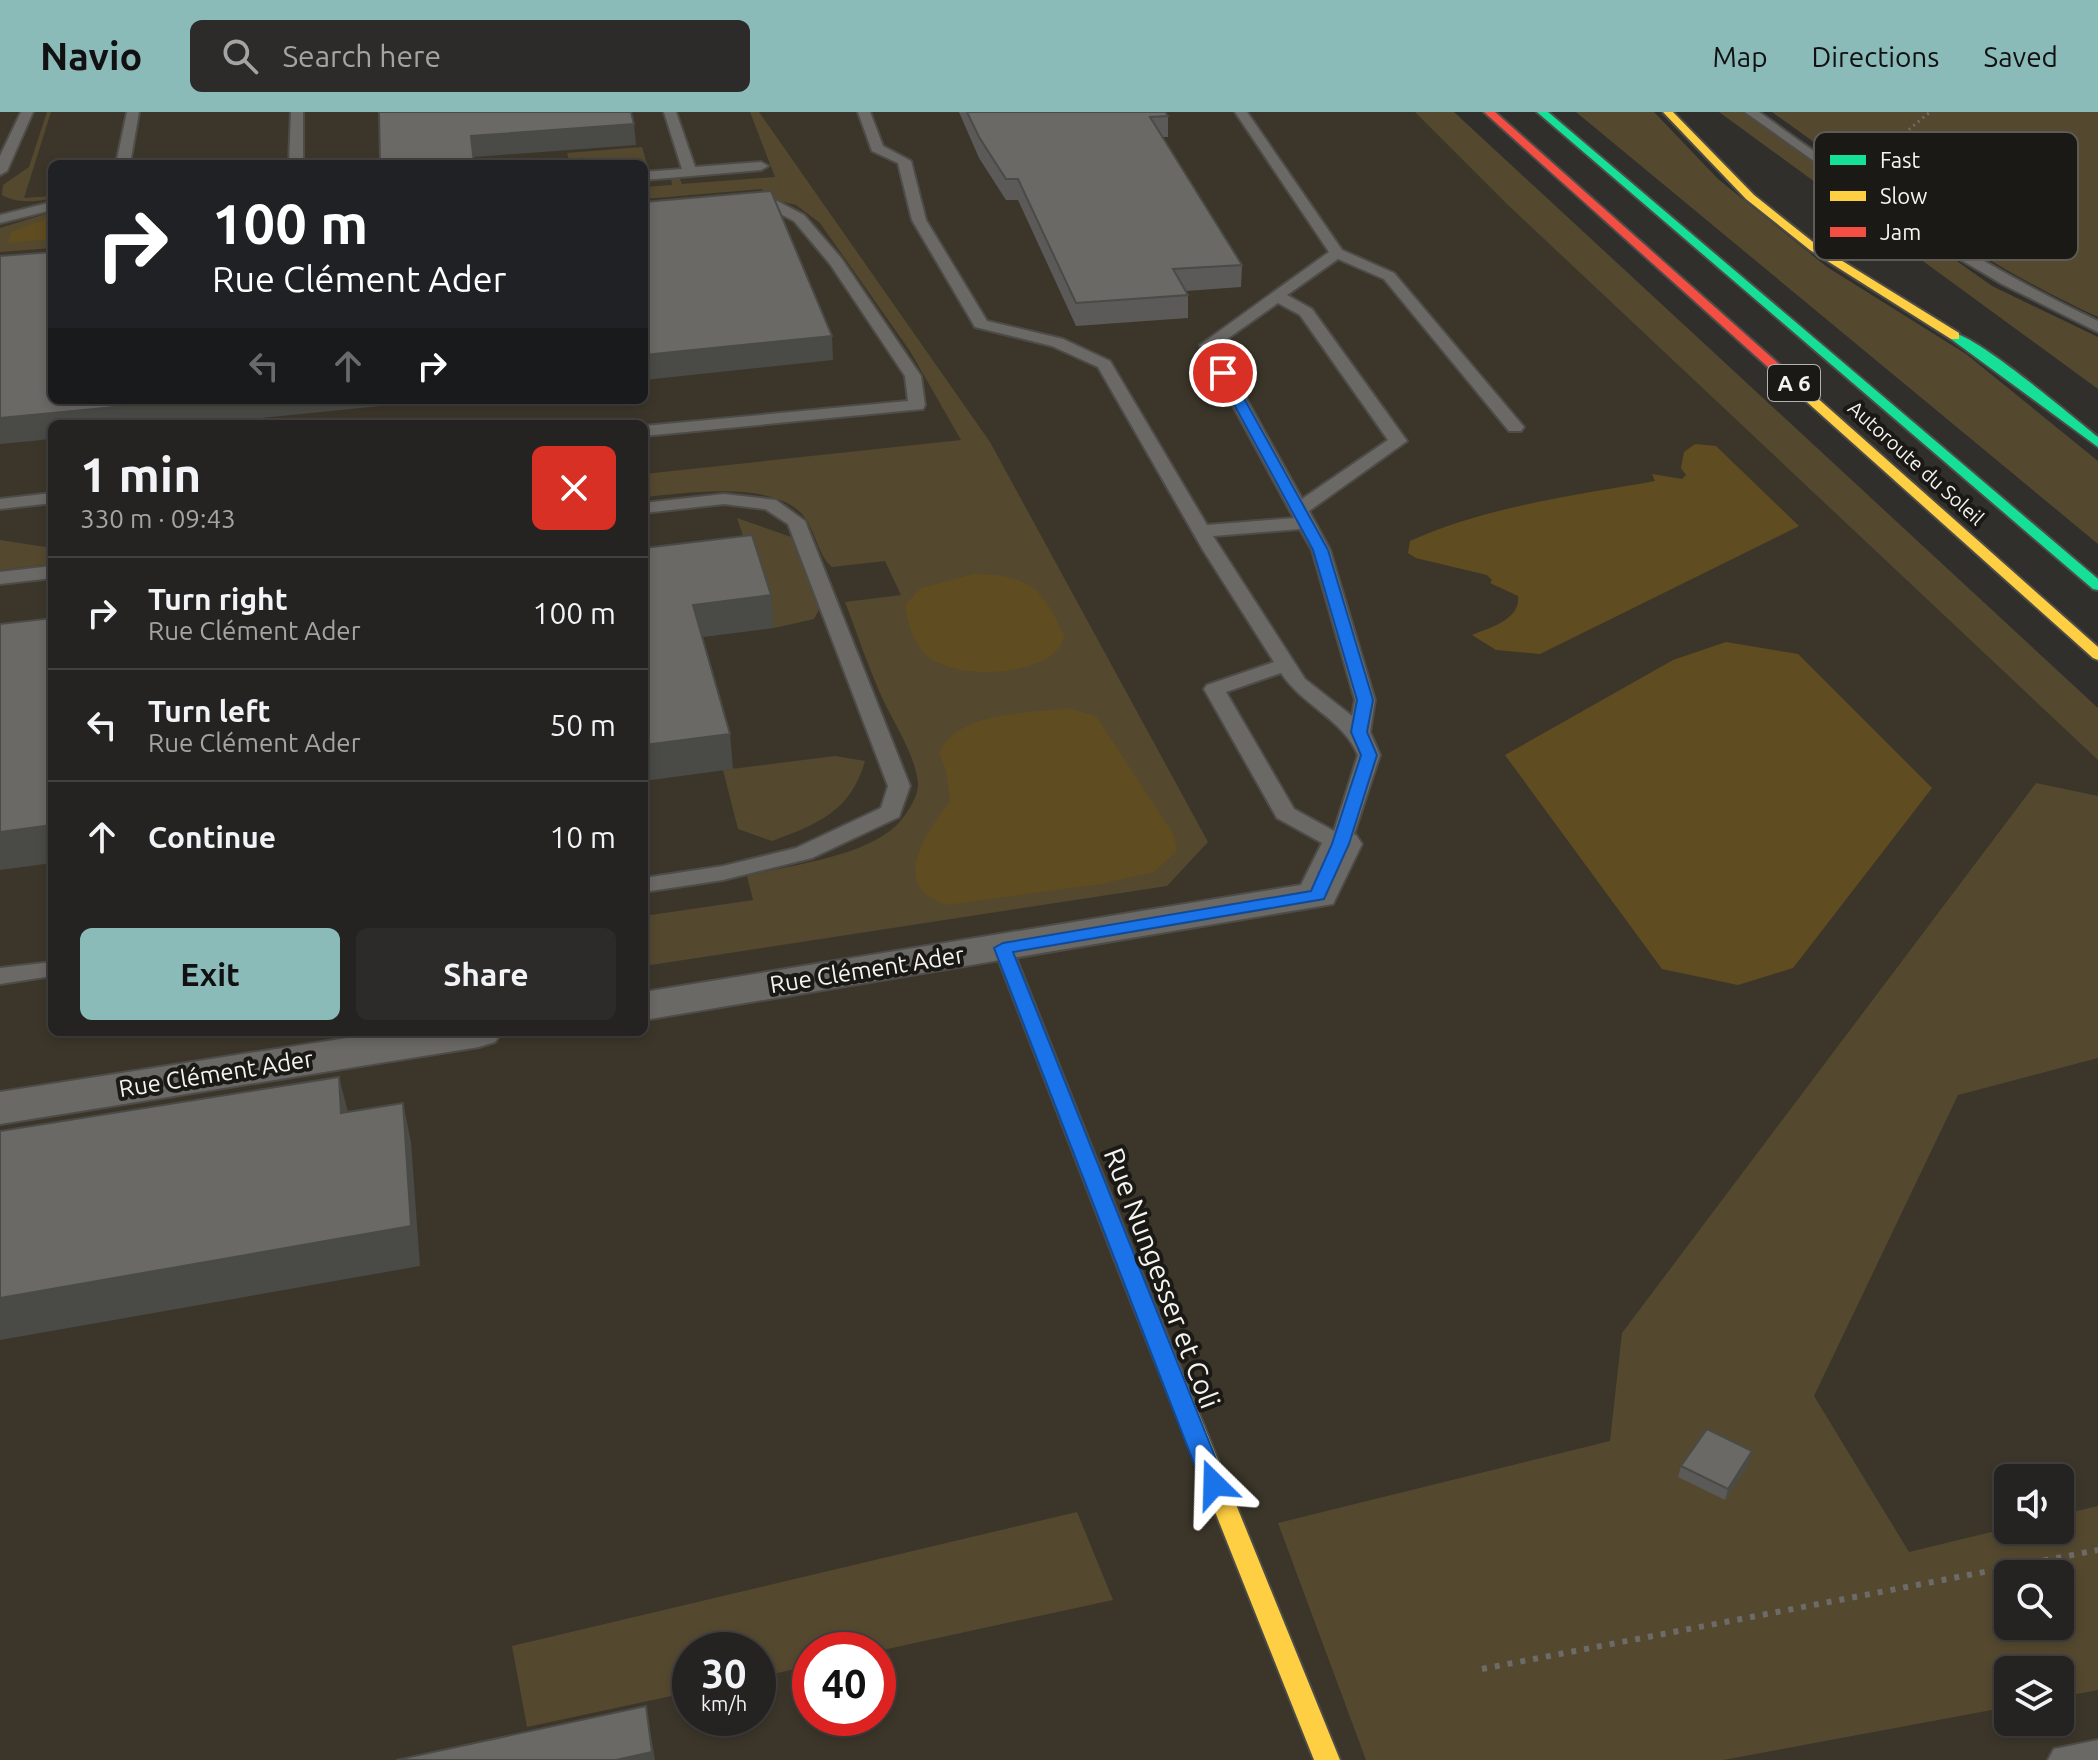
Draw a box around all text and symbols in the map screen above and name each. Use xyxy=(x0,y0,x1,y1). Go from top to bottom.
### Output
search box xyxy=(190,20,750,92)
icon: search xyxy=(218,34,262,78)
text: Navio xyxy=(40,35,142,77)
text: Search here xyxy=(282,39,441,73)
text: Map xyxy=(1712,41,1768,72)
text: Directions xyxy=(1812,41,1939,72)
text: Saved xyxy=(1983,41,2058,72)
legend xyxy=(1814,132,2078,260)
text: Fast xyxy=(1880,147,1921,172)
text: Slow xyxy=(1880,183,1927,208)
icon: right xyxy=(80,192,184,296)
text: 100 m xyxy=(212,192,368,255)
text: Jam xyxy=(1880,219,1921,244)
text: Rue Clément Ader xyxy=(212,258,506,299)
pin xyxy=(1189,339,1257,407)
icon: left xyxy=(242,344,286,388)
icon: ahead xyxy=(326,344,370,388)
icon: right xyxy=(410,344,454,388)
icon: arrive xyxy=(1201,351,1245,395)
road number: A 6 xyxy=(1768,365,1820,401)
street label: Autoroute du Soleil xyxy=(1844,396,1989,529)
button: close xyxy=(532,446,616,530)
text: 1 min xyxy=(80,447,201,501)
text: 330 m · 09:43 xyxy=(80,504,236,533)
text: Turn right xyxy=(148,582,288,616)
icon: right xyxy=(80,591,124,635)
text: 100 m xyxy=(532,596,616,630)
text: Rue Clément Ader xyxy=(148,616,361,645)
text: Turn left xyxy=(148,694,270,728)
icon: left xyxy=(80,703,124,747)
text: 50 m xyxy=(549,708,616,742)
text: Rue Clément Ader xyxy=(148,728,361,757)
icon: ahead xyxy=(80,815,124,859)
text: Continue xyxy=(148,820,276,854)
text: 10 m xyxy=(549,820,616,854)
button: Exit xyxy=(80,928,340,1020)
button: Share xyxy=(356,928,616,1020)
street label: Rue Clément Ader xyxy=(768,941,966,998)
street label: Rue Clément Ader xyxy=(117,1045,315,1102)
street label: Rue Nungesser et Coli xyxy=(1099,1143,1226,1412)
position arrow xyxy=(1172,1442,1256,1526)
map controls xyxy=(1994,1464,2074,1736)
button: sound xyxy=(1994,1464,2074,1544)
button: search xyxy=(1994,1560,2074,1640)
speed limit sign: 40 xyxy=(792,1632,896,1736)
text: 30 xyxy=(701,1651,747,1696)
button: layers xyxy=(1994,1656,2074,1736)
text: km/h xyxy=(701,1692,747,1715)

